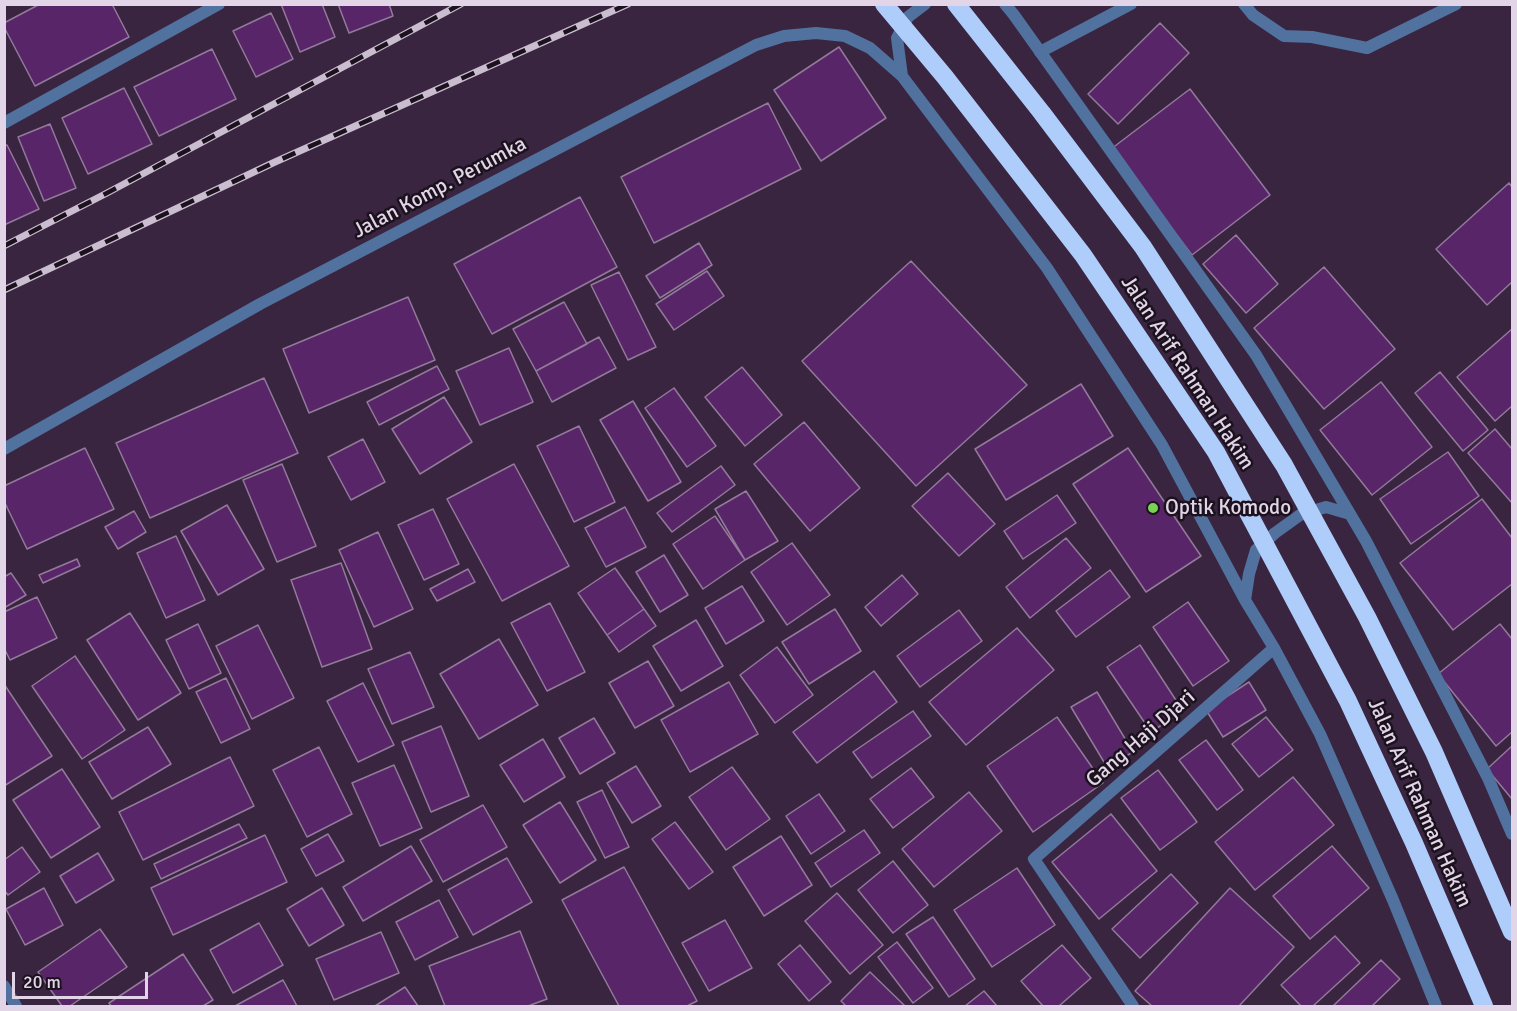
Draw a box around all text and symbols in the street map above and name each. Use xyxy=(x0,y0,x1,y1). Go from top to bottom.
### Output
street label: Jalan Komp. Perumka xyxy=(349,132,531,244)
street label: Jalan Arif Rahman Hakim xyxy=(1115,271,1259,475)
place label: Optik Komodo xyxy=(1165,495,1291,521)
marker: Optik Komodo xyxy=(1146,501,1160,515)
street label: Gang Haji Djari xyxy=(1081,685,1201,793)
street label: Jalan Arif Rahman Hakim xyxy=(1361,695,1477,911)
scale bar xyxy=(15,960,152,998)
text: 20 m xyxy=(23,971,61,993)

